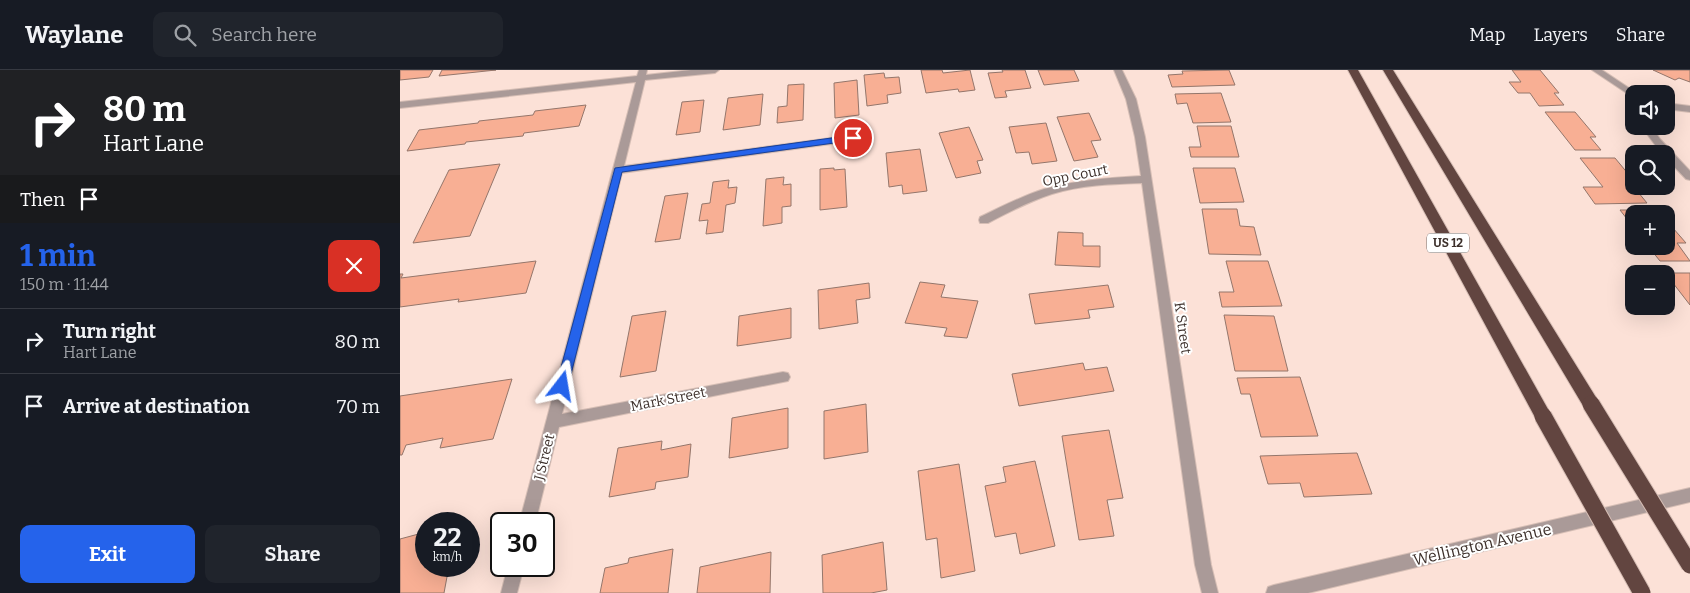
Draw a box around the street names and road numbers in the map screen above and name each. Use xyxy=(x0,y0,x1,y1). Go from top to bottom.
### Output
street label: Opp Court xyxy=(1041,161,1109,190)
road number: US 12 xyxy=(1427,234,1469,252)
street label: K Street xyxy=(1170,301,1195,355)
street label: Mark Street xyxy=(629,384,707,415)
street label: J Street xyxy=(530,432,558,483)
street label: Wellington Avenue xyxy=(1411,519,1553,570)

